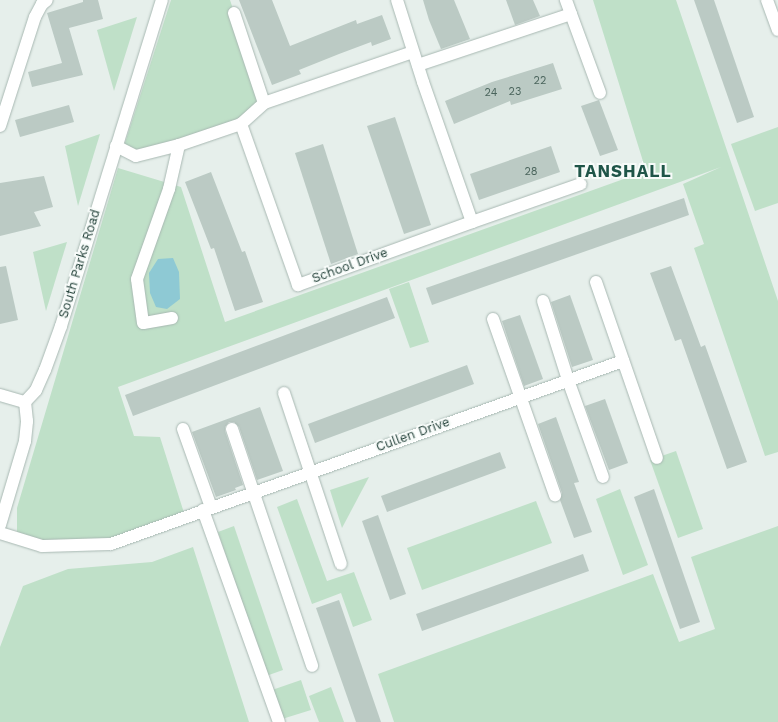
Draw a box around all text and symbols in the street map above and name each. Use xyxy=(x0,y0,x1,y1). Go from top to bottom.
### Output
house number: 22 xyxy=(534,74,546,88)
house number: 23 xyxy=(509,85,521,99)
house number: 24 xyxy=(485,86,497,100)
district label: TANSHALL xyxy=(574,162,672,182)
house number: 28 xyxy=(524,165,538,179)
street label: South Parks Road xyxy=(56,208,104,320)
street label: School Drive xyxy=(310,245,390,287)
street label: Cullen Drive xyxy=(374,414,452,456)

